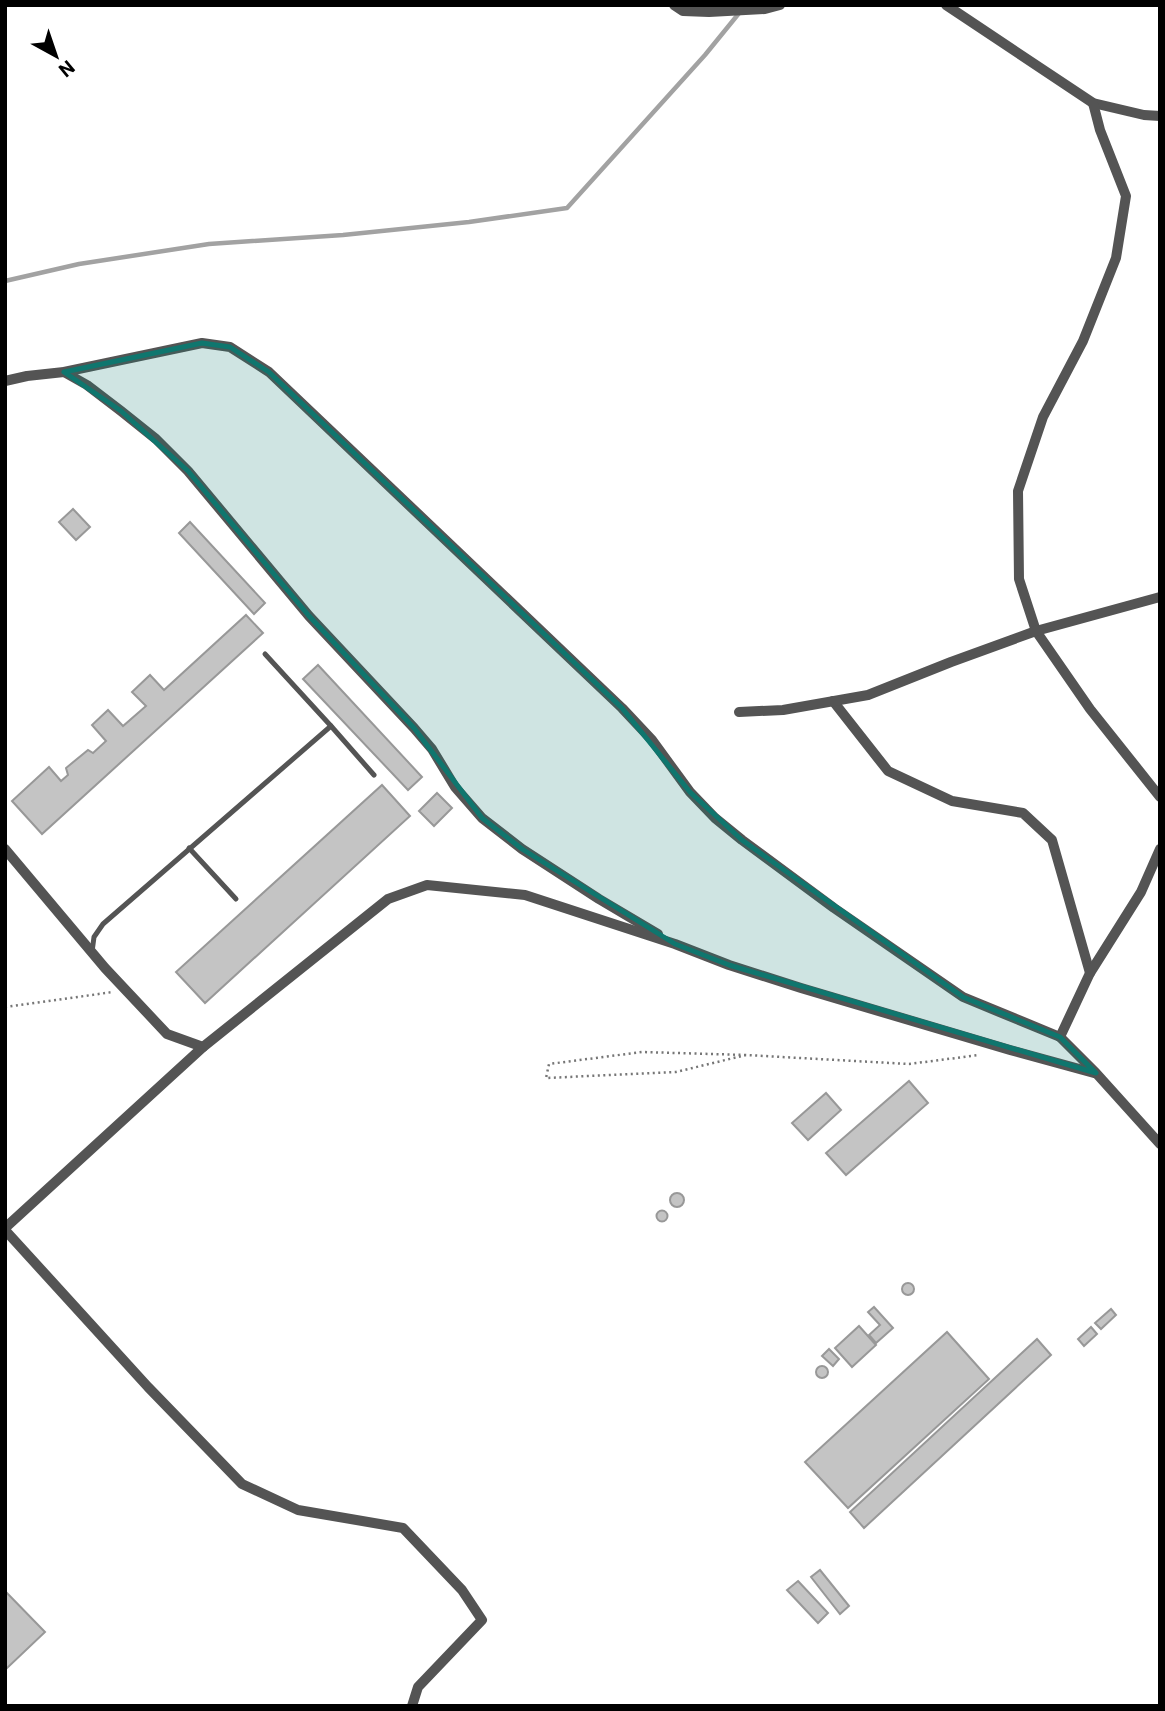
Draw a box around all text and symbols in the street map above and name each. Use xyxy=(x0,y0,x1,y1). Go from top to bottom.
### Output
north arrow xyxy=(21,21,91,91)
text: N xyxy=(54,56,79,82)

